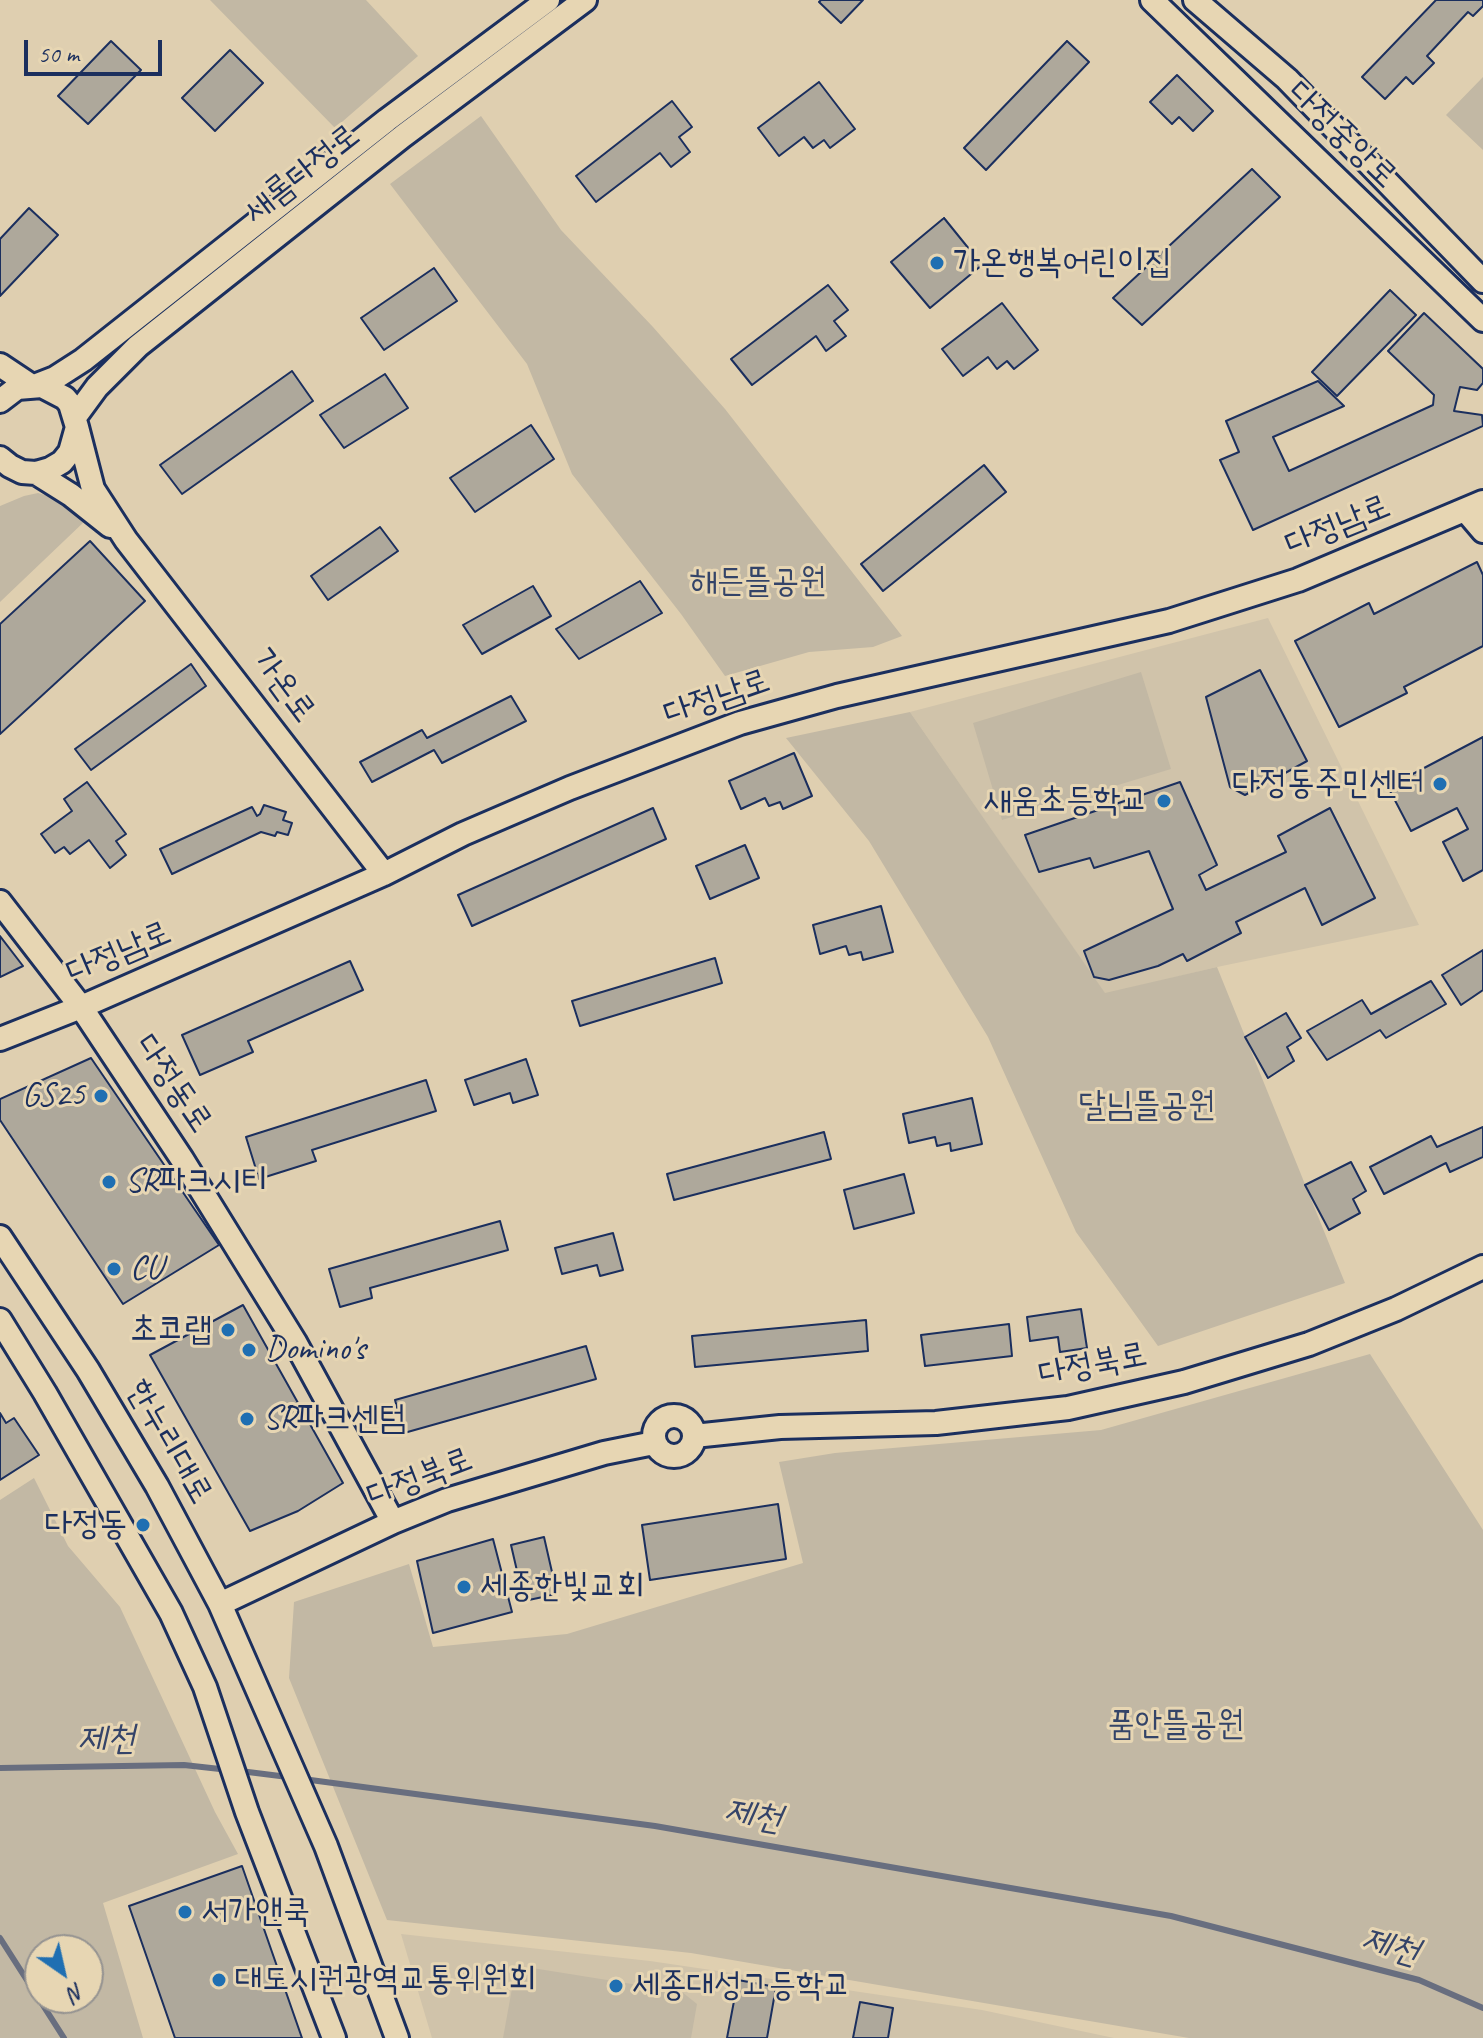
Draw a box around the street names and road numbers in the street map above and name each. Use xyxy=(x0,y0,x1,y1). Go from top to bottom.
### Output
street label: 다정중앙로 xyxy=(1279,73,1405,197)
street label: 새롬다정로 xyxy=(236,116,368,232)
street label: 다정남로 xyxy=(1280,487,1396,565)
street label: 가온로 xyxy=(242,641,324,731)
street label: 다정남로 xyxy=(659,661,775,735)
street label: 다정남로 xyxy=(61,913,177,993)
street label: 다정동로 xyxy=(125,1027,221,1141)
street label: 다정북로 xyxy=(1035,1335,1151,1395)
street label: 한누리대로 xyxy=(117,1373,221,1511)
street label: 다정북로 xyxy=(362,1439,478,1517)

